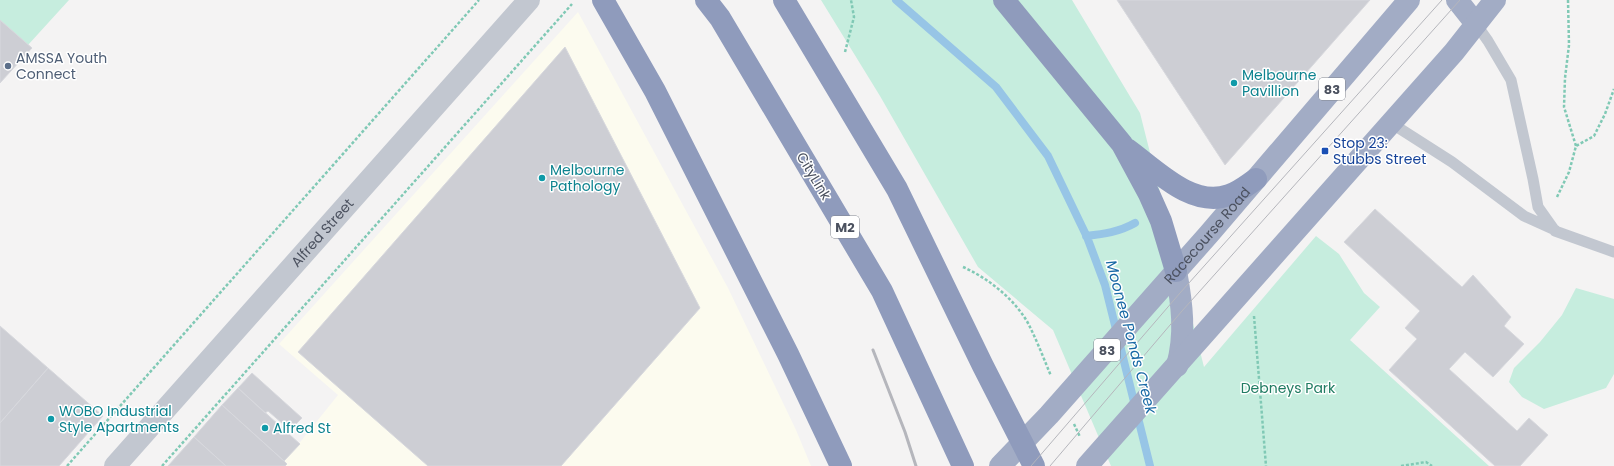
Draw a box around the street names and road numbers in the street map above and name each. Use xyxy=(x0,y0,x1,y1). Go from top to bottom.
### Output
road number: 83 xyxy=(1319,78,1345,100)
street label: CityLink xyxy=(792,148,837,204)
street label: Racecourse Road xyxy=(1159,182,1255,288)
street label: Alfred Street xyxy=(286,194,358,271)
road number: M2 xyxy=(831,216,859,238)
road number: 83 xyxy=(1094,339,1120,361)

